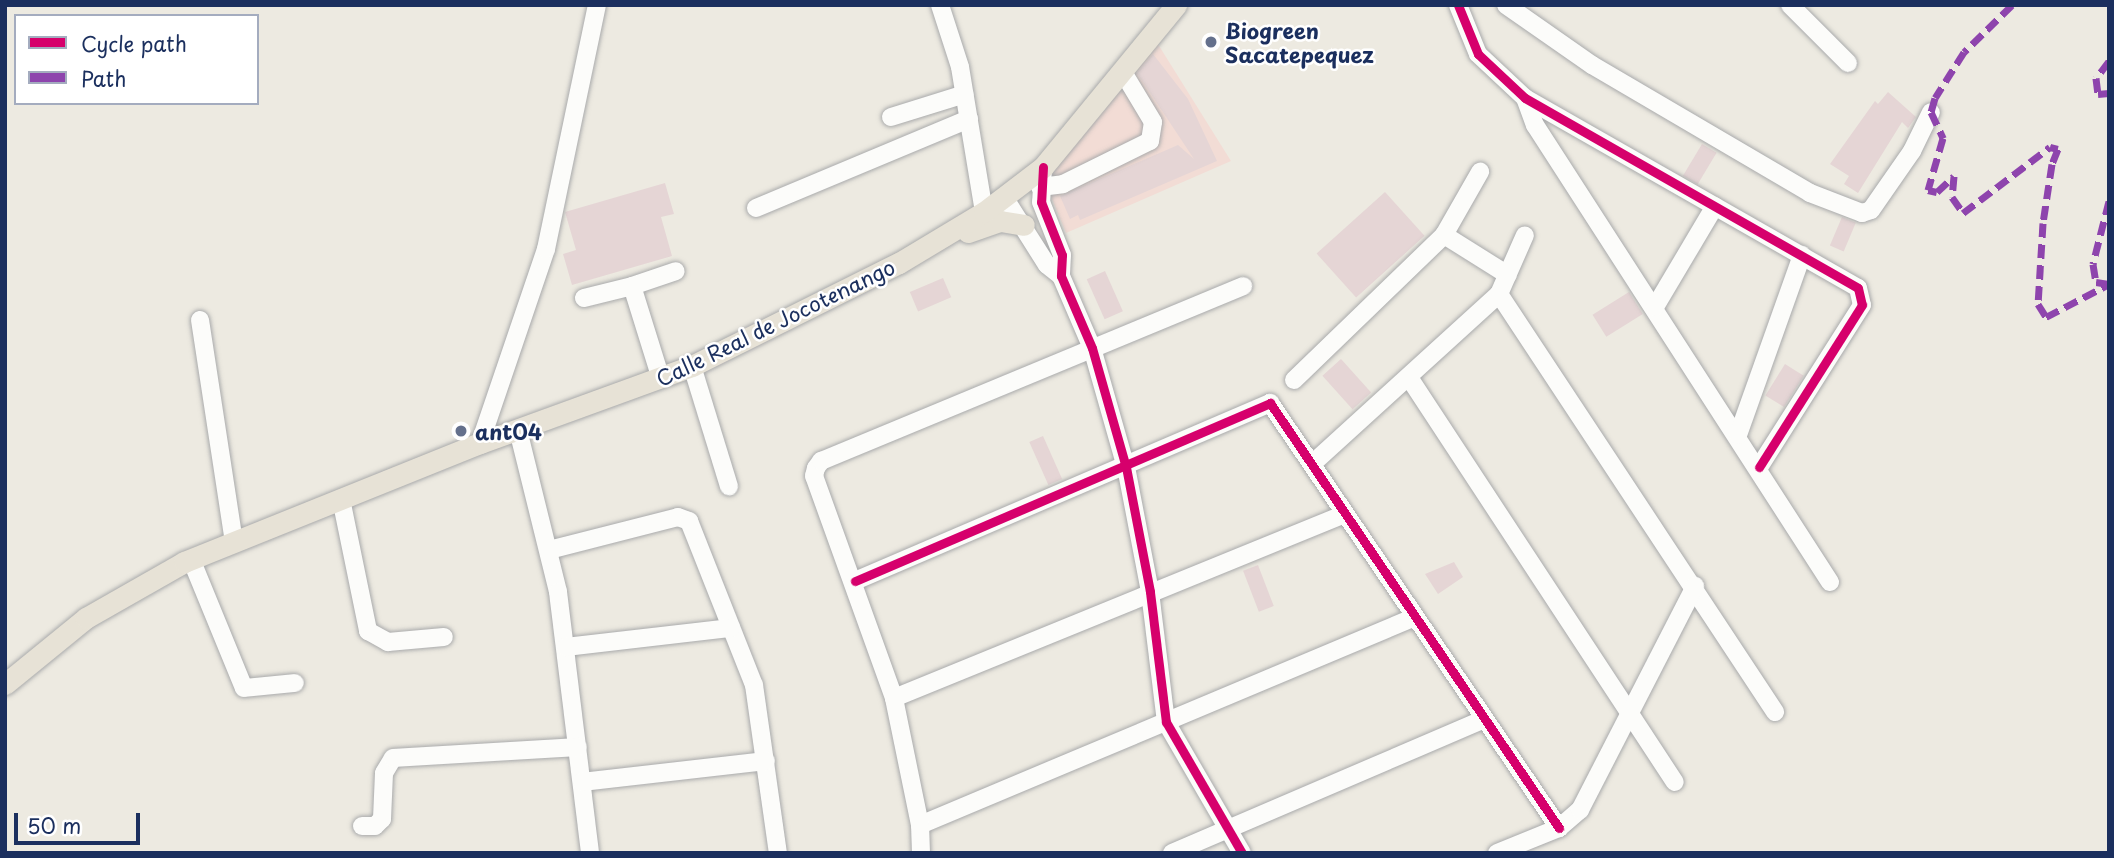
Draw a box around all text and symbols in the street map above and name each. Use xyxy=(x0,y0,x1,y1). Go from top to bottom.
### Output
legend xyxy=(14,14,259,105)
place label: Biogreen Sacatepequez xyxy=(1225,17,1374,67)
text: Cycle path xyxy=(81,27,187,59)
marker: Biogreen Sacatepequez xyxy=(1203,34,1219,50)
text: Path xyxy=(81,62,126,94)
street label: Calle Real de Jocotenango xyxy=(649,252,901,392)
place label: ant04 xyxy=(475,418,542,444)
marker: ant04 xyxy=(453,423,469,439)
scale bar xyxy=(18,798,144,842)
text: 50 m xyxy=(27,809,81,841)

